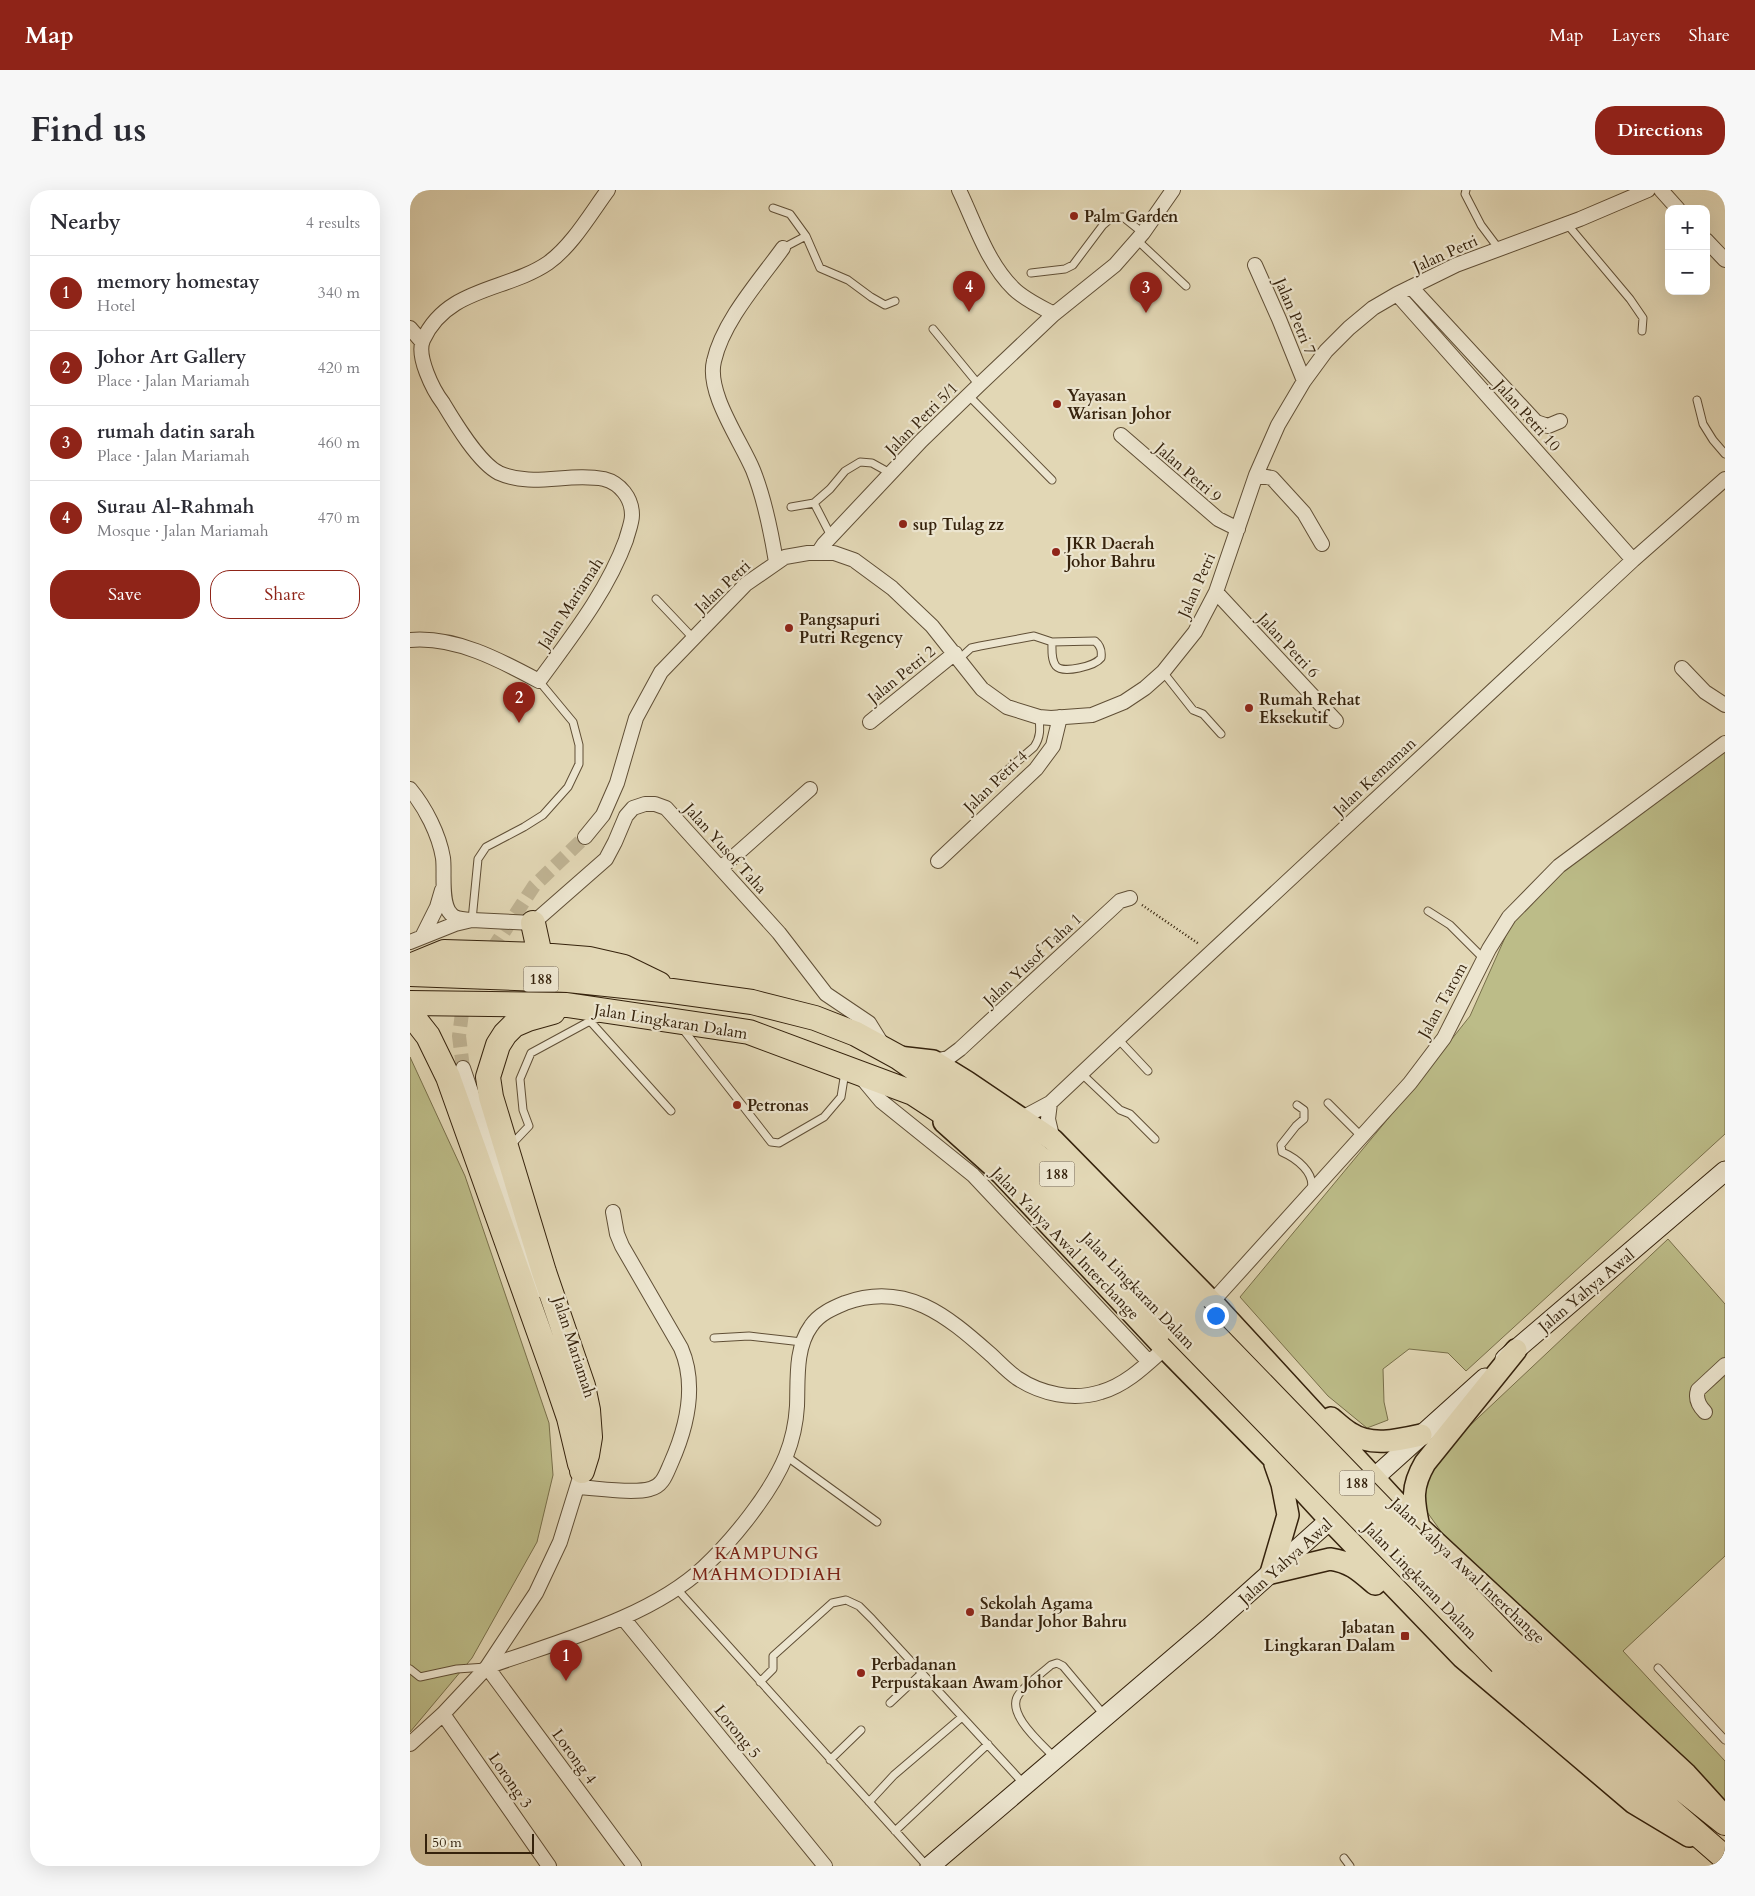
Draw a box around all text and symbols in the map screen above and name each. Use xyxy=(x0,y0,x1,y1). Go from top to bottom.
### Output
text: Map xyxy=(25,19,74,52)
text: Map xyxy=(1549,23,1584,48)
text: Layers xyxy=(1612,23,1661,48)
text: Share xyxy=(1689,23,1730,48)
text: Find us xyxy=(30,106,146,154)
button: Directions xyxy=(1595,106,1725,155)
map controls xyxy=(1665,205,1710,295)
button: + xyxy=(1665,205,1710,250)
place label: Palm Garden xyxy=(1084,206,1179,228)
text: Nearby xyxy=(50,208,121,237)
marker: Palm Garden xyxy=(1068,210,1080,222)
text: 4 results xyxy=(306,212,360,234)
street label: Jalan Petri xyxy=(1408,230,1482,279)
button: − xyxy=(1665,250,1710,295)
text: memory homestay xyxy=(97,269,260,295)
pin: 4 xyxy=(953,271,985,312)
pin: 3 xyxy=(1130,272,1162,313)
street label: Jalan Petri 7 xyxy=(1268,273,1321,358)
text: 1 xyxy=(62,282,70,304)
text: 340 m xyxy=(318,282,360,304)
text: Hotel xyxy=(97,295,135,317)
text: Johor Art Gallery xyxy=(97,344,246,370)
text: 2 xyxy=(62,357,70,379)
text: 420 m xyxy=(318,357,360,379)
text: Place · Jalan Mariamah xyxy=(97,370,250,392)
street label: Jalan Petri 10 xyxy=(1488,374,1565,456)
street label: Jalan Petri 5/1 xyxy=(879,377,963,461)
place label: Yayasan Warisan Johor xyxy=(1066,385,1172,425)
marker: Yayasan Warisan Johor xyxy=(1051,398,1063,410)
text: rumah datin sarah xyxy=(97,419,255,445)
text: 3 xyxy=(62,432,70,454)
text: 460 m xyxy=(318,432,360,454)
street label: Jalan Petri 9 xyxy=(1149,436,1226,508)
text: Place · Jalan Mariamah xyxy=(97,445,250,467)
text: Surau Al-Rahmah xyxy=(97,494,254,520)
text: 4 xyxy=(62,507,70,529)
text: 470 m xyxy=(318,507,360,529)
place label: sup Tulag zz xyxy=(913,514,1004,536)
marker: sup Tulag zz xyxy=(897,518,909,530)
text: Mosque · Jalan Mariamah xyxy=(97,520,269,542)
place label: JKR Daerah Johor Bahru xyxy=(1064,533,1156,573)
marker: JKR Daerah Johor Bahru xyxy=(1050,546,1062,558)
street label: Jalan Petri xyxy=(1172,549,1221,623)
street label: Jalan Mariamah xyxy=(532,553,609,655)
street label: Jalan Petri xyxy=(689,555,756,620)
button: Save xyxy=(50,570,200,619)
button: Share xyxy=(210,570,360,619)
street label: Jalan Petri 6 xyxy=(1251,607,1324,683)
place label: Pangsapuri Putri Regency xyxy=(799,609,903,649)
marker: Pangsapuri Putri Regency xyxy=(783,622,795,634)
street label: Jalan Petri 2 xyxy=(862,641,940,710)
pin: 2 xyxy=(503,682,535,723)
place label: Rumah Rehat Eksekutif xyxy=(1259,689,1361,729)
marker: Rumah Rehat Eksekutif xyxy=(1243,702,1255,714)
street label: Jalan Kemaman xyxy=(1327,733,1421,822)
street label: Jalan Petri 4 xyxy=(957,746,1033,819)
street label: Jalan Yusof Taha xyxy=(677,797,772,899)
street label: Jalan Yusof Taha 1 xyxy=(977,908,1087,1013)
street label: Jalan Tarom xyxy=(1412,958,1473,1044)
road number: 188 xyxy=(524,966,558,992)
street label: Jalan Lingkaran Dalam xyxy=(591,999,750,1045)
place label: Petronas xyxy=(747,1095,809,1117)
marker: Petronas xyxy=(731,1099,743,1111)
street label: Jalan Yahya Awal Interchange xyxy=(985,1161,1144,1325)
road number: 188 xyxy=(1040,1162,1074,1186)
street label: Jalan Lingkaran Dalam xyxy=(1075,1226,1200,1354)
street label: Jalan Yahya Awal xyxy=(1532,1244,1639,1339)
street label: Jalan Mariamah xyxy=(547,1292,601,1401)
your location xyxy=(1203,1303,1229,1329)
road number: 188 xyxy=(1340,1470,1374,1496)
street label: Jalan Yahya Awal Interchange xyxy=(1384,1492,1550,1649)
street label: Jalan Yahya Awal xyxy=(1233,1514,1337,1611)
street label: Jalan Lingkaran Dalam xyxy=(1357,1516,1482,1644)
district label: KAMPUNG MAHMODDIAH xyxy=(692,1541,842,1587)
place label: Sekolah Agama Bandar Johor Bahru xyxy=(980,1593,1127,1633)
marker: Sekolah Agama Bandar Johor Bahru xyxy=(964,1606,976,1618)
place label: Jabatan Lingkaran Dalam xyxy=(1264,1617,1396,1657)
marker: Jabatan Lingkaran Dalam xyxy=(1399,1630,1411,1642)
pin: 1 xyxy=(550,1640,582,1681)
place label: Perbadanan Perpustakaan Awam Johor xyxy=(871,1654,1063,1694)
marker: Perbadanan Perpustakaan Awam Johor xyxy=(855,1667,867,1679)
street label: Lorong 5 xyxy=(709,1700,766,1763)
street label: Lorong 4 xyxy=(547,1724,602,1789)
street label: Lorong 3 xyxy=(483,1748,537,1813)
scale bar xyxy=(425,1831,534,1854)
text: 50 m xyxy=(432,1833,462,1852)

